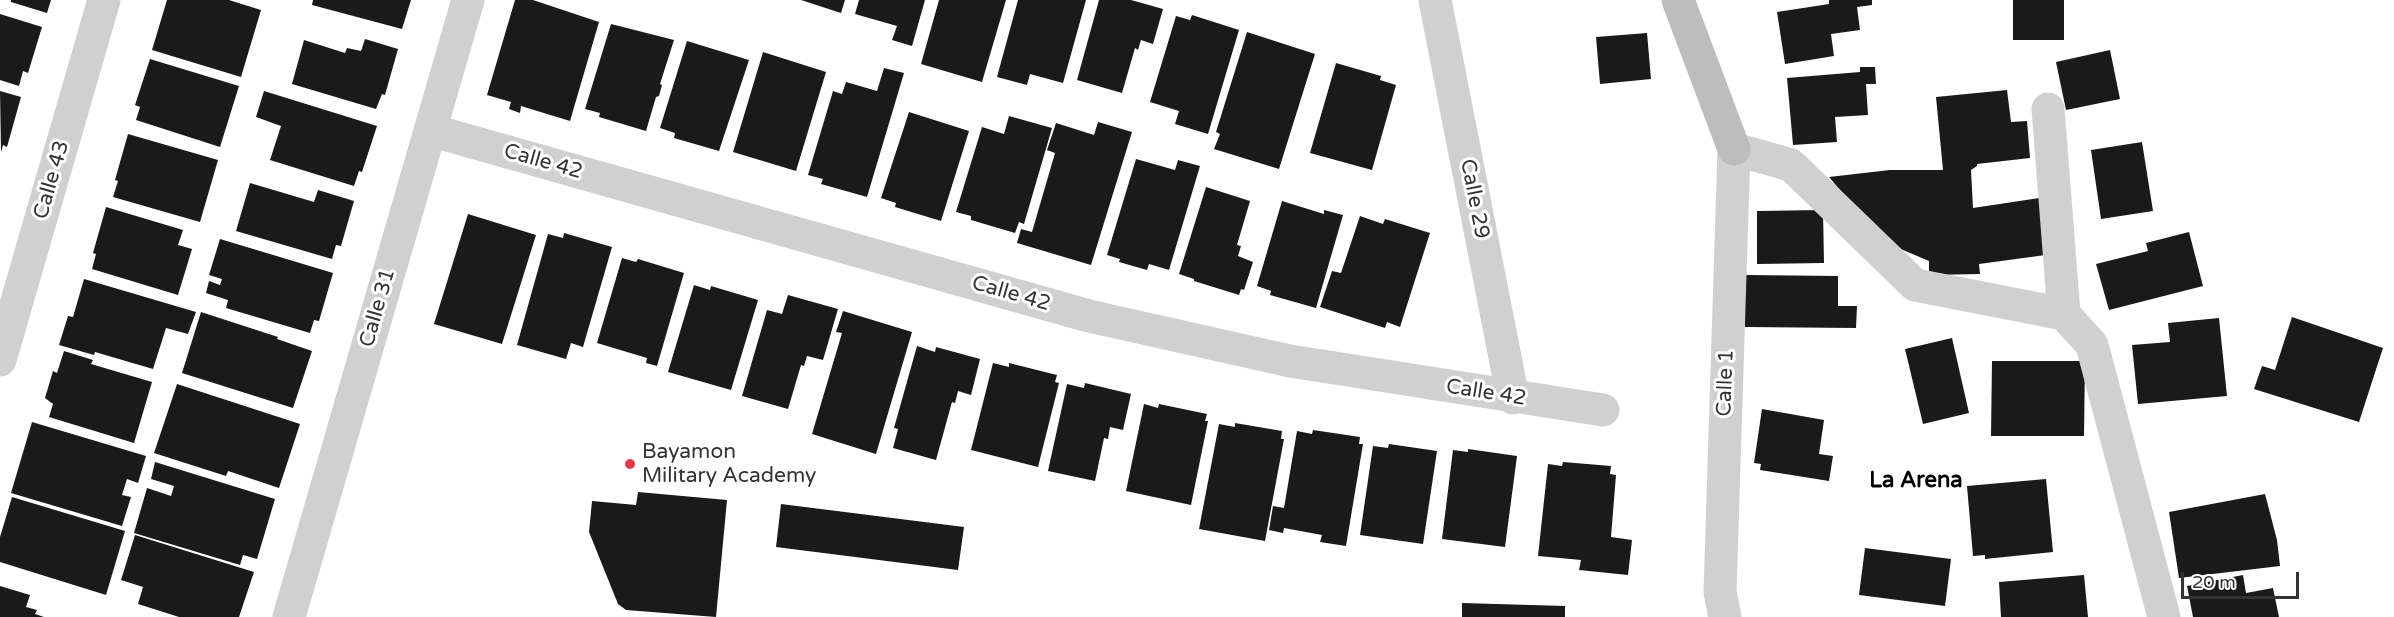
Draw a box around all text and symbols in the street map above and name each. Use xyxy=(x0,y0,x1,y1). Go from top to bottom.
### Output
street label: Calle 43 xyxy=(29,138,75,222)
street label: Calle 42 xyxy=(501,139,585,185)
street label: Calle 29 xyxy=(1454,157,1494,241)
street label: Calle 31 xyxy=(355,266,401,350)
street label: Calle 42 xyxy=(969,271,1053,317)
street label: Calle 1 xyxy=(1712,349,1740,417)
street label: Calle 42 xyxy=(1444,374,1528,412)
place label: Bayamon Military Academy xyxy=(642,439,816,489)
marker: Bayamon Military Academy xyxy=(623,457,637,471)
district label: La Arena xyxy=(1869,468,1963,494)
scale bar xyxy=(2184,560,2302,598)
text: 20 m xyxy=(2192,571,2236,593)

